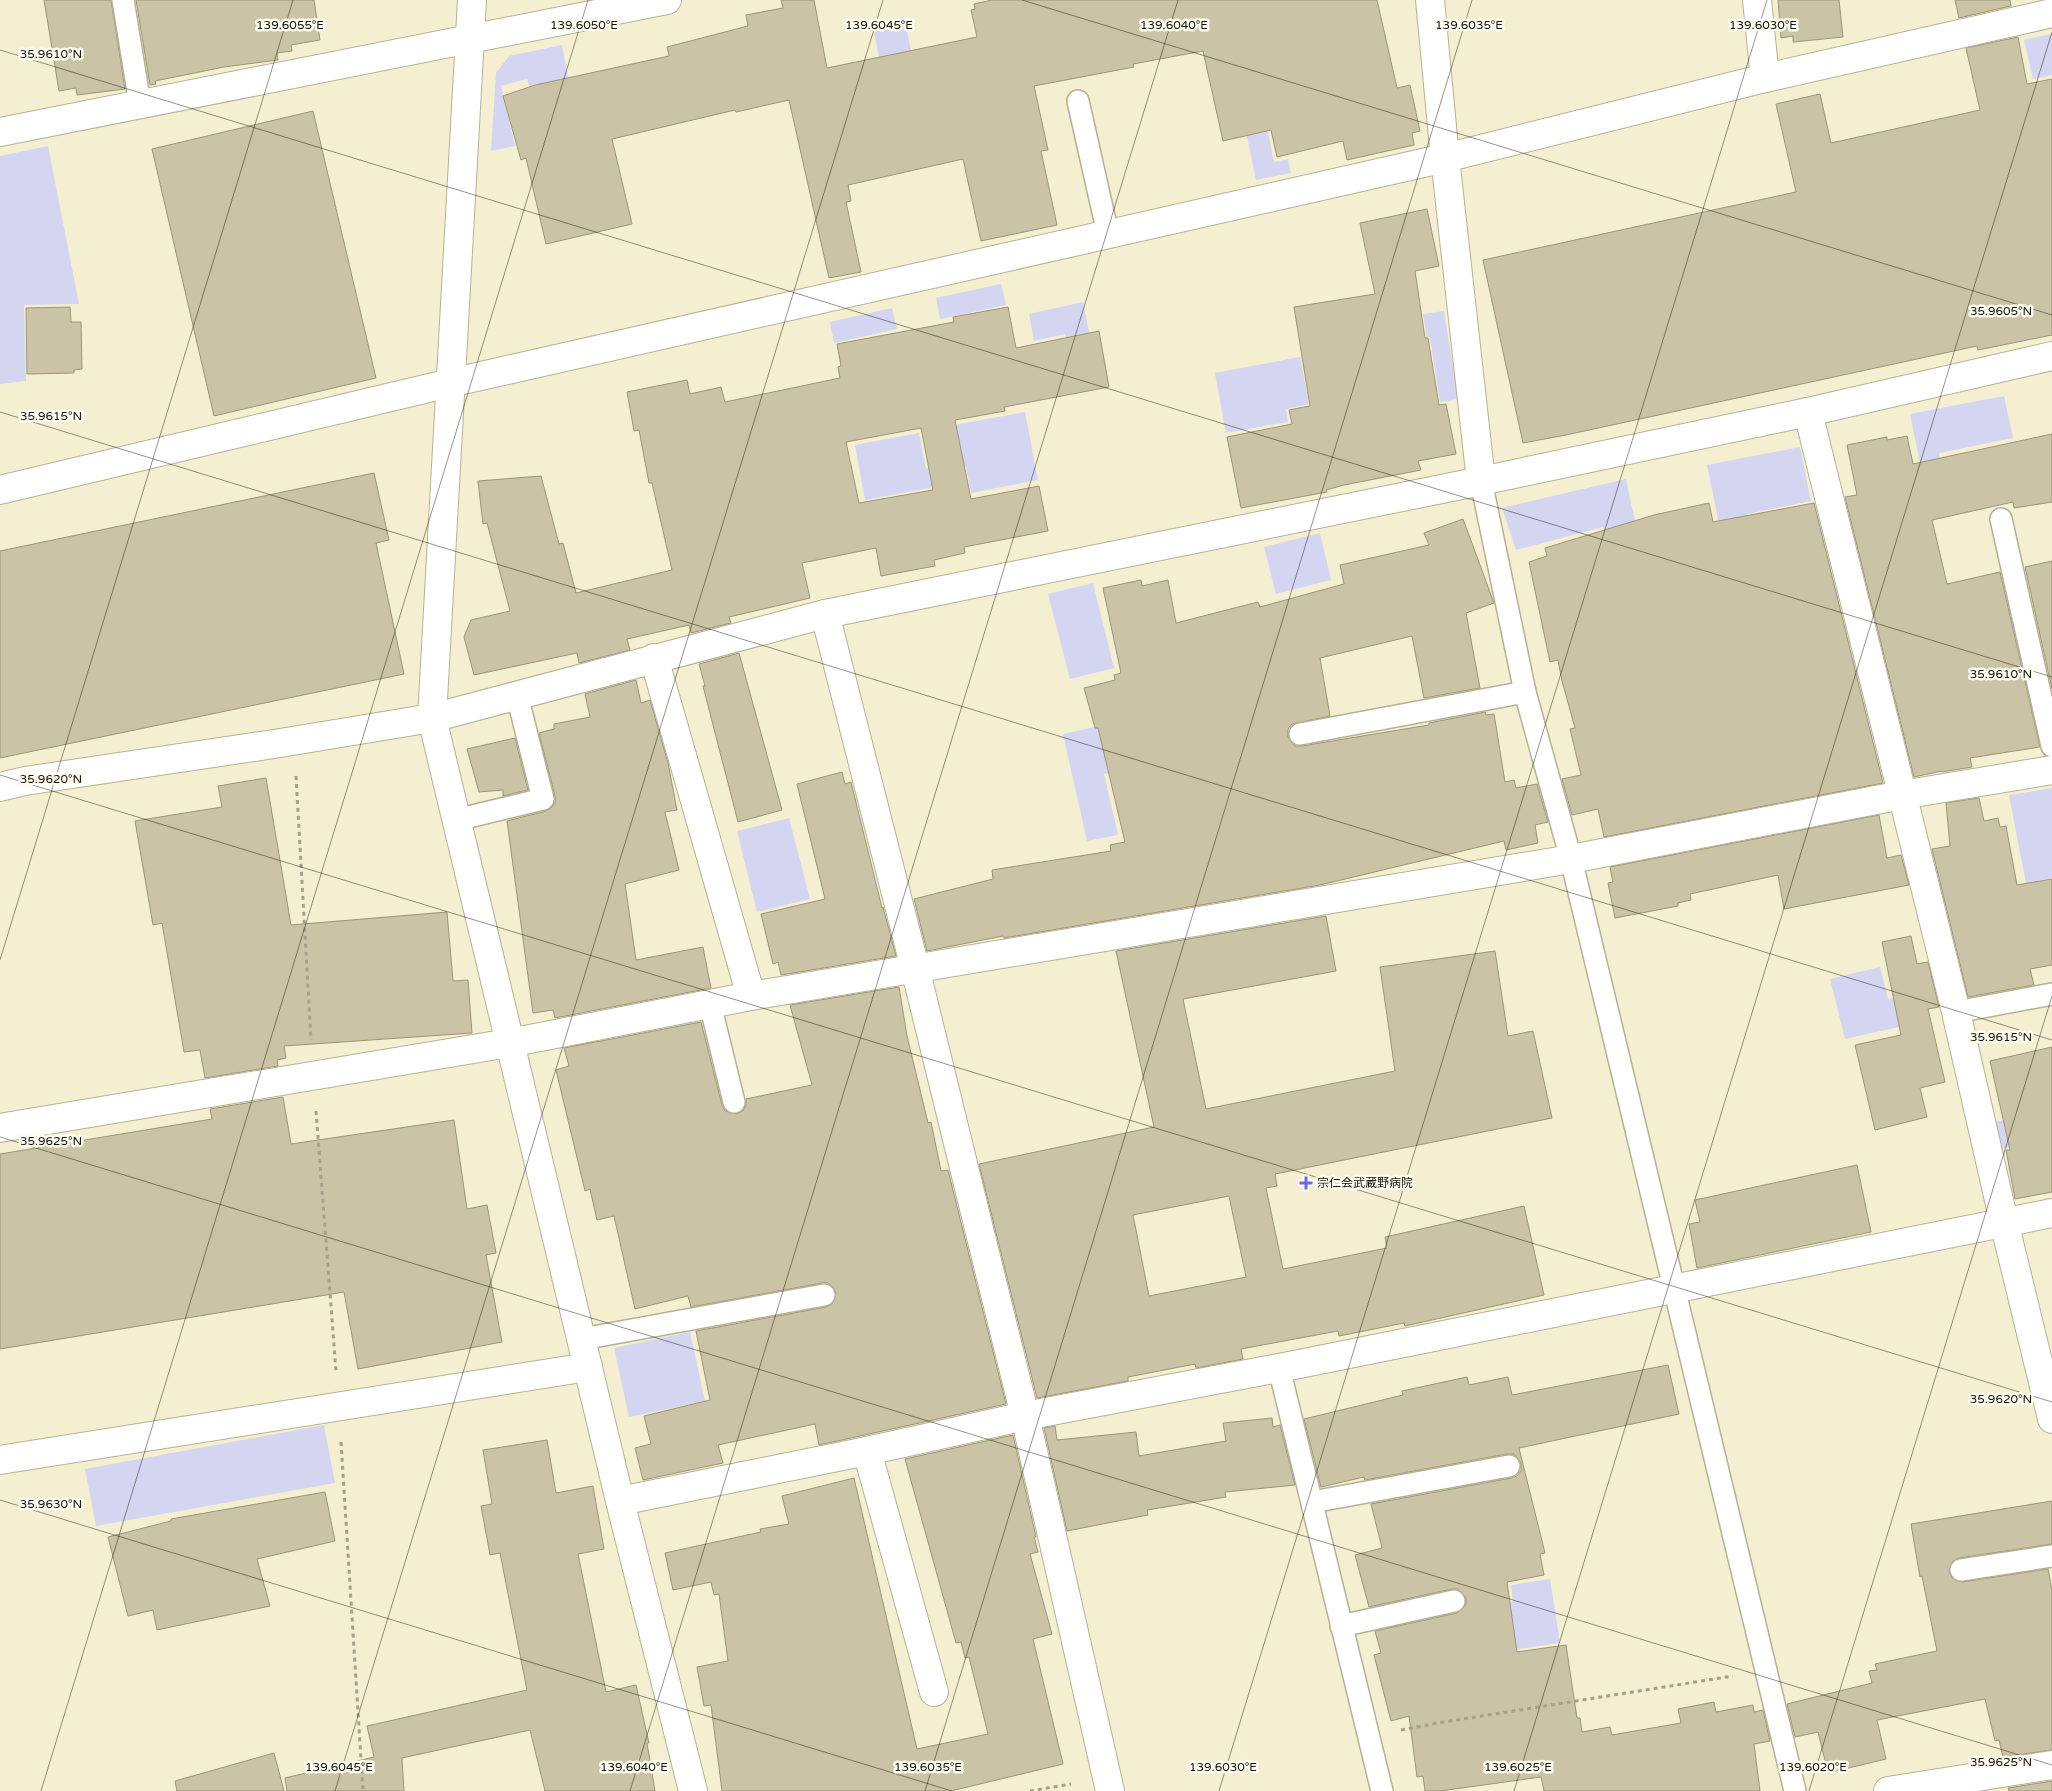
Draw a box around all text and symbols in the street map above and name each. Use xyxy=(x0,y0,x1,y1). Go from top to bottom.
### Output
text: 139.6055°E xyxy=(256,18,324,32)
text: 139.6050°E xyxy=(550,18,618,32)
text: 139.6045°E xyxy=(845,18,913,32)
text: 139.6040°E xyxy=(1140,18,1208,32)
text: 139.6035°E xyxy=(1435,18,1503,32)
text: 139.6030°E xyxy=(1729,18,1797,32)
text: 35.9610°N xyxy=(20,47,82,61)
text: 35.9605°N xyxy=(1970,304,2032,318)
text: 35.9615°N xyxy=(20,409,82,423)
text: 35.9610°N xyxy=(1970,667,2032,681)
text: 35.9620°N xyxy=(20,772,82,786)
text: 35.9615°N xyxy=(1970,1030,2032,1044)
text: 35.9625°N xyxy=(20,1134,82,1148)
marker: 宗仁会武蔵野病院 xyxy=(1299,1176,1313,1190)
place label: 宗仁会武蔵野病院 xyxy=(1317,1176,1413,1190)
text: 35.9620°N xyxy=(1970,1392,2032,1406)
text: 35.9630°N xyxy=(20,1497,82,1511)
text: 35.9625°N xyxy=(1970,1755,2032,1769)
text: 139.6045°E xyxy=(305,1760,373,1774)
text: 139.6040°E xyxy=(600,1760,668,1774)
text: 139.6035°E xyxy=(894,1760,962,1774)
text: 139.6030°E xyxy=(1189,1760,1257,1774)
text: 139.6025°E xyxy=(1484,1760,1552,1774)
text: 139.6020°E xyxy=(1779,1760,1847,1774)

